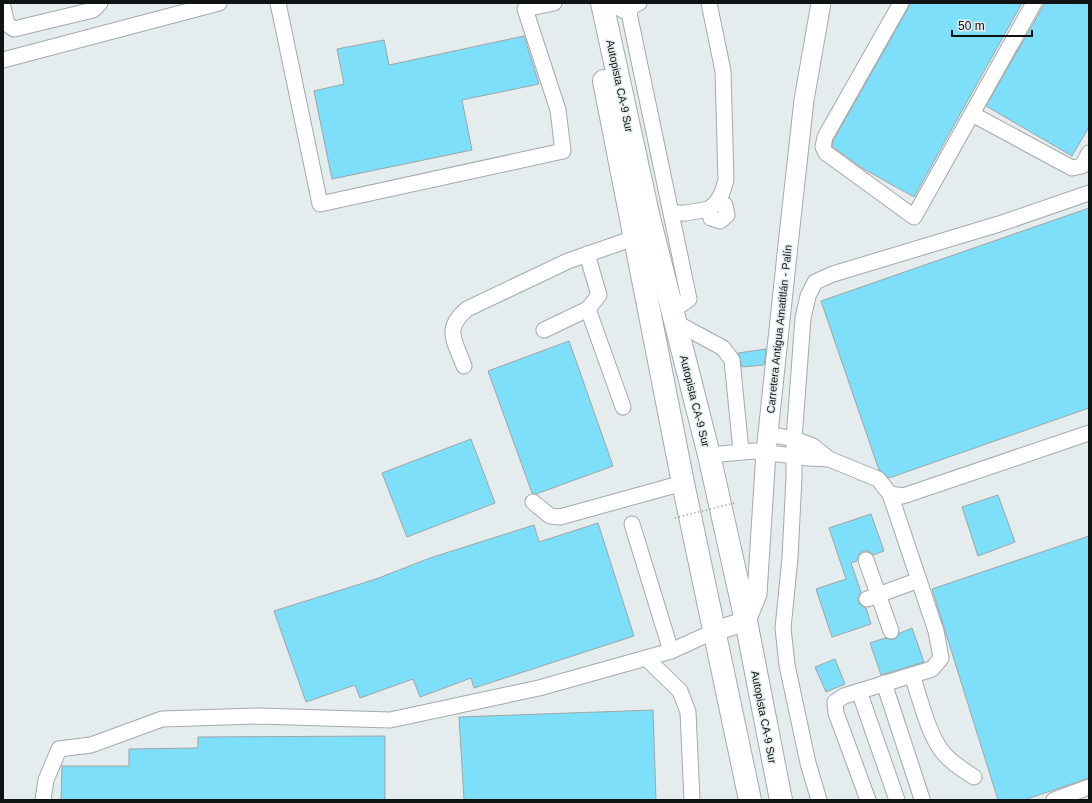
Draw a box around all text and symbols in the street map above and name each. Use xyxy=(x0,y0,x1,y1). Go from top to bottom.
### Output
scale bar xyxy=(952,12,1032,38)
text: 50 m xyxy=(958,19,985,33)
street label: Autopista CA-9 Sur xyxy=(604,39,636,134)
street label: Carretera Antigua Amatitlán - Palín xyxy=(764,244,794,414)
street label: Autopista CA-9 Sur xyxy=(678,354,712,448)
street label: Autopista CA-9 Sur xyxy=(749,670,779,765)

